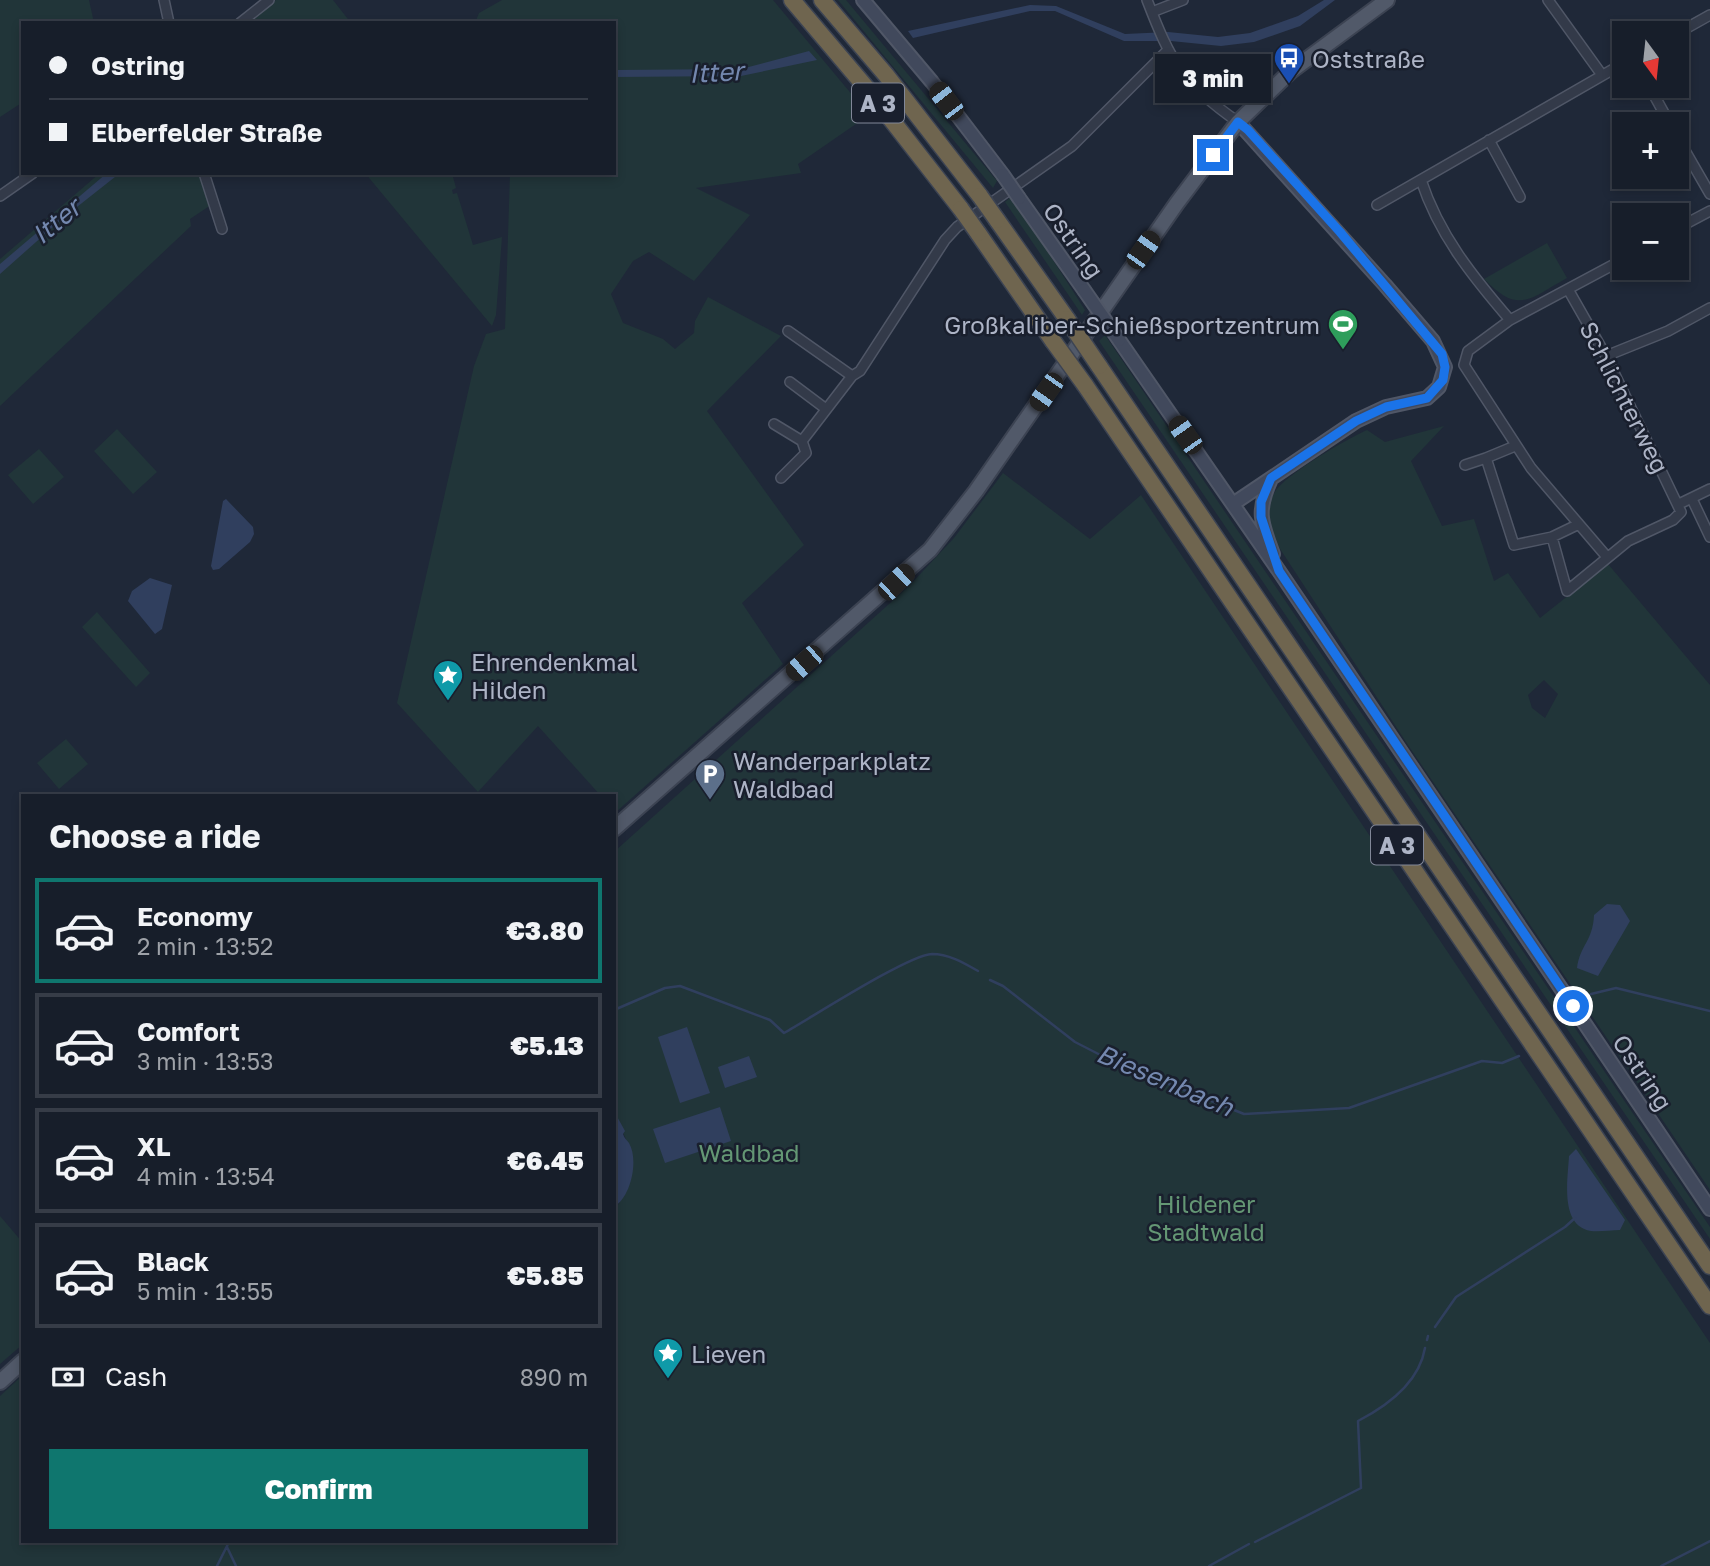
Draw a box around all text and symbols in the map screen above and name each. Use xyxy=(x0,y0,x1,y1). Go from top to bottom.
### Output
north arrow xyxy=(1612,21,1689,98)
map controls xyxy=(1612,21,1689,280)
bus stop icon: Oststraße xyxy=(1272,41,1306,85)
place label: Oststraße xyxy=(1312,44,1425,73)
text: Ostring xyxy=(91,50,185,81)
callout: 3 min xyxy=(1155,54,1271,102)
water label: Itter xyxy=(688,55,748,89)
text: 3 min xyxy=(1183,64,1243,92)
car xyxy=(925,78,968,124)
road number: A 3 xyxy=(852,83,904,122)
button: + xyxy=(1612,112,1689,189)
text: Elberfelder Straße xyxy=(91,117,322,148)
route end xyxy=(1197,139,1229,171)
water label: Itter xyxy=(25,189,90,250)
street label: Ostring xyxy=(1038,197,1110,283)
button: − xyxy=(1612,203,1689,280)
car xyxy=(1123,227,1164,273)
sports icon: Großkaliber-Schießsportzentrum xyxy=(1326,307,1360,351)
place label: Großkaliber-Schießsportzentrum xyxy=(944,310,1320,339)
street label: Schlichterweg xyxy=(1574,316,1676,478)
car xyxy=(1026,369,1067,415)
car xyxy=(1165,412,1206,458)
car xyxy=(874,560,919,604)
car xyxy=(782,641,827,685)
place label: Ehrendenkmal Hilden xyxy=(471,647,638,704)
place icon: Ehrendenkmal Hilden xyxy=(431,658,465,702)
place label: Wanderparkplatz Waldbad xyxy=(733,746,931,803)
parking icon: Wanderparkplatz Waldbad xyxy=(693,757,727,801)
text: Choose a ride xyxy=(49,817,261,855)
road number: A 3 xyxy=(1371,825,1423,864)
icon: car xyxy=(53,899,116,962)
text: Economy xyxy=(137,901,253,932)
text: €3.80 xyxy=(506,915,584,946)
text: 2 min · 13:52 xyxy=(137,932,273,960)
route start xyxy=(1557,990,1589,1022)
icon: car xyxy=(53,1014,116,1077)
text: Comfort xyxy=(137,1016,240,1047)
street label: Ostring xyxy=(1607,1028,1679,1116)
text: €5.13 xyxy=(510,1030,584,1061)
water label: Biesenbach xyxy=(1092,1037,1239,1123)
text: 3 min · 13:53 xyxy=(137,1047,274,1075)
icon: car xyxy=(53,1129,116,1192)
text: XL xyxy=(137,1131,171,1162)
park label: Waldbad xyxy=(699,1138,799,1167)
text: €6.45 xyxy=(507,1145,584,1176)
text: 4 min · 13:54 xyxy=(137,1162,275,1190)
park label: Hildener Stadtwald xyxy=(1147,1189,1265,1246)
icon: car xyxy=(53,1244,116,1307)
text: Black xyxy=(137,1246,209,1277)
text: €5.85 xyxy=(507,1260,584,1291)
text: 5 min · 13:55 xyxy=(137,1277,273,1305)
place icon: Lieven xyxy=(651,1336,685,1380)
place label: Lieven xyxy=(691,1339,766,1368)
icon: cash xyxy=(49,1358,87,1396)
text: Cash xyxy=(105,1361,167,1392)
text: 890 m xyxy=(520,1363,588,1391)
button: Confirm xyxy=(49,1449,588,1529)

